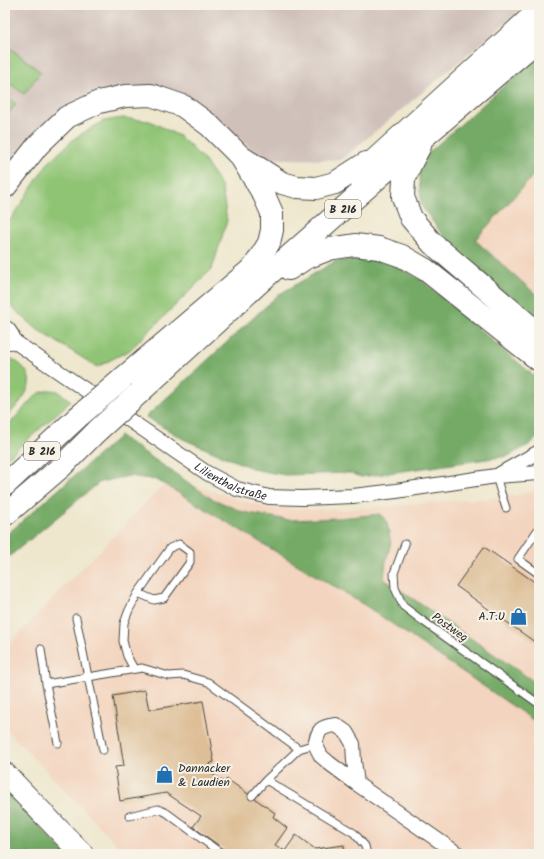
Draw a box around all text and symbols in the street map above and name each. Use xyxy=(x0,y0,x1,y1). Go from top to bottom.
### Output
road number: B 216 xyxy=(325,200,361,218)
road number: B 216 xyxy=(24,442,60,460)
street label: Lilienthalstraße xyxy=(190,458,269,506)
shop icon: A.T.U xyxy=(508,606,528,626)
place label: A.T.U xyxy=(478,607,505,626)
street label: Postweg xyxy=(428,608,472,647)
place label: Dannacker & Laudien xyxy=(178,759,231,792)
shop icon: Dannacker & Laudien xyxy=(155,765,175,785)

